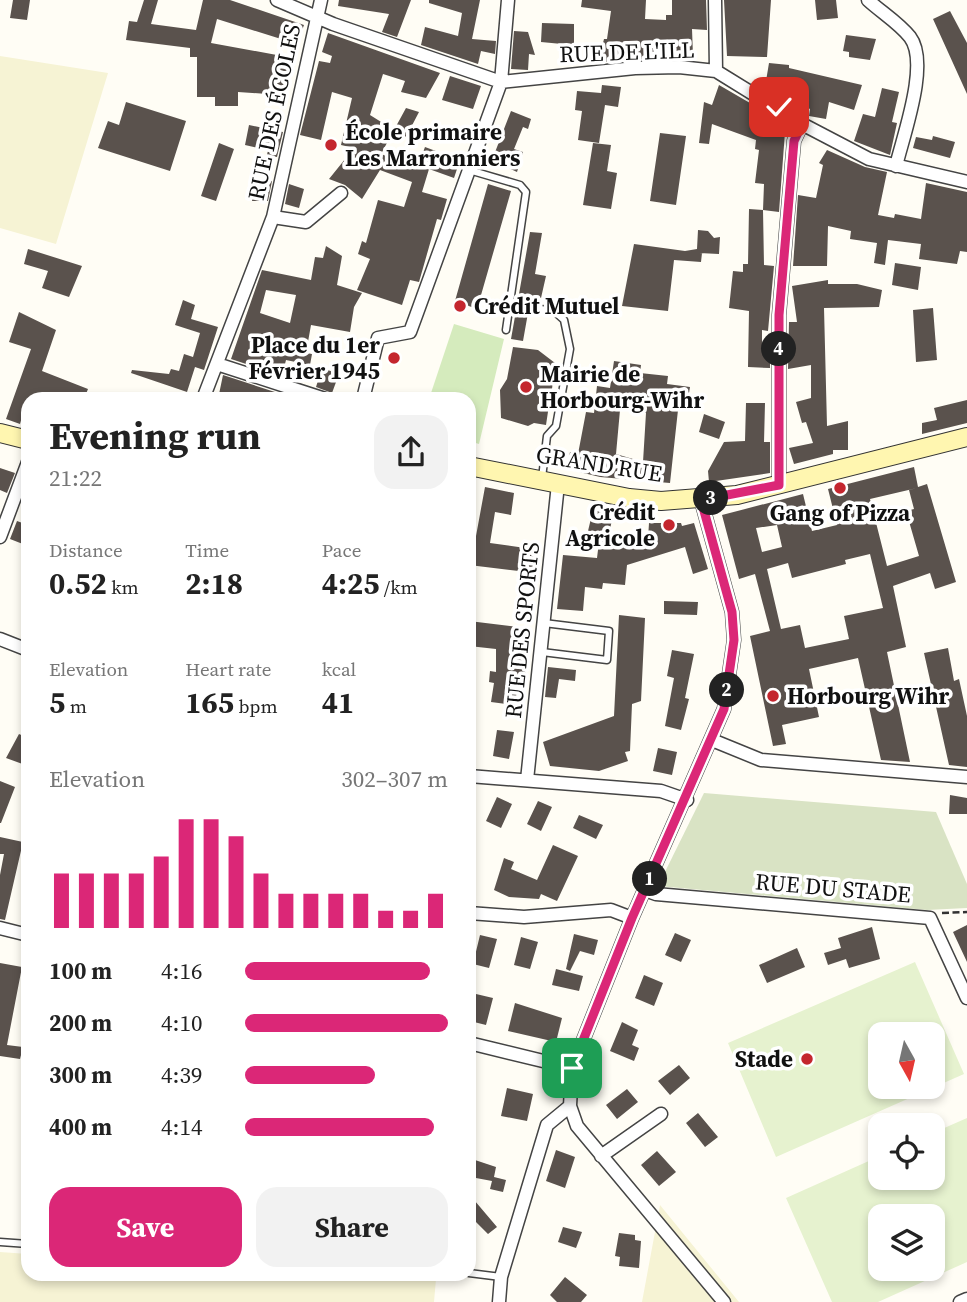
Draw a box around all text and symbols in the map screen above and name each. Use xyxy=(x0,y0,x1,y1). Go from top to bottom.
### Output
street label: RUE DES ÉCOLES xyxy=(240,21,308,203)
street label: RUE DE L'ILL xyxy=(559,34,695,70)
pin xyxy=(749,77,809,137)
icon: check xyxy=(760,88,798,126)
place label: École primaire Les Marronniers xyxy=(345,116,521,174)
marker: École primaire Les Marronniers xyxy=(323,137,339,153)
place label: Crédit Mutuel xyxy=(474,290,619,322)
marker: Crédit Mutuel xyxy=(452,298,468,314)
place label: Place du 1er Février 1945 xyxy=(248,329,380,387)
pin: 4 xyxy=(762,332,796,366)
text: 4 xyxy=(773,335,784,361)
marker: Place du 1er Février 1945 xyxy=(386,350,402,366)
place label: Mairie de Horbourg-Wihr xyxy=(540,358,705,416)
marker: Mairie de Horbourg-Wihr xyxy=(518,379,534,395)
text: Evening run xyxy=(49,410,261,462)
button: share xyxy=(374,415,448,489)
street label: GRAND'RUE xyxy=(534,438,664,490)
text: 21:22 xyxy=(49,462,102,494)
pin: 3 xyxy=(694,480,728,516)
marker: Gang of Pizza xyxy=(832,480,848,496)
text: 3 xyxy=(705,484,716,510)
place label: Crédit Agricole xyxy=(565,496,656,554)
place label: Gang of Pizza xyxy=(770,497,911,529)
marker: Crédit Agricole xyxy=(661,517,677,533)
text: Distance xyxy=(49,537,123,563)
text: Time xyxy=(185,537,229,563)
text: Pace xyxy=(322,537,361,563)
street label: RUE DES SPORTS xyxy=(497,540,547,720)
text: 0.52 xyxy=(49,563,107,604)
text: 2:18 xyxy=(185,563,243,604)
text: 4:25 xyxy=(322,563,379,604)
text: km xyxy=(107,574,139,600)
text: /km xyxy=(379,574,418,600)
text: Elevation xyxy=(49,656,128,682)
text: Heart rate xyxy=(185,656,271,682)
text: kcal xyxy=(322,656,356,682)
pin: 2 xyxy=(710,672,744,708)
text: 2 xyxy=(721,676,732,702)
place label: Horbourg Wihr xyxy=(787,680,950,712)
text: 5 xyxy=(49,682,65,723)
text: 165 xyxy=(185,682,234,723)
text: 41 xyxy=(322,682,354,723)
marker: Horbourg Wihr xyxy=(765,688,781,704)
text: m xyxy=(65,693,87,719)
text: bpm xyxy=(234,693,278,719)
text: Elevation xyxy=(49,763,145,795)
text: 302–307 m xyxy=(341,763,448,795)
pin: 1 xyxy=(632,862,668,896)
text: 1 xyxy=(644,865,655,891)
street label: RUE DU STADE xyxy=(754,865,912,911)
text: 100 m xyxy=(49,955,112,987)
text: 4:16 xyxy=(161,955,202,987)
text: 200 m xyxy=(49,1007,112,1039)
text: 4:10 xyxy=(161,1007,202,1039)
north arrow xyxy=(868,1022,945,1099)
map controls xyxy=(868,1022,945,1281)
pin xyxy=(542,1038,602,1098)
place label: Stade xyxy=(735,1043,793,1075)
icon: arrive xyxy=(553,1049,591,1087)
marker: Stade xyxy=(799,1051,815,1067)
text: 300 m xyxy=(49,1059,112,1091)
text: 4:39 xyxy=(161,1059,202,1091)
text: 400 m xyxy=(49,1111,112,1143)
text: 4:14 xyxy=(161,1111,202,1143)
button: locate xyxy=(868,1113,945,1190)
button: Save xyxy=(49,1187,242,1267)
button: Share xyxy=(256,1187,448,1267)
button: layers xyxy=(868,1204,945,1281)

